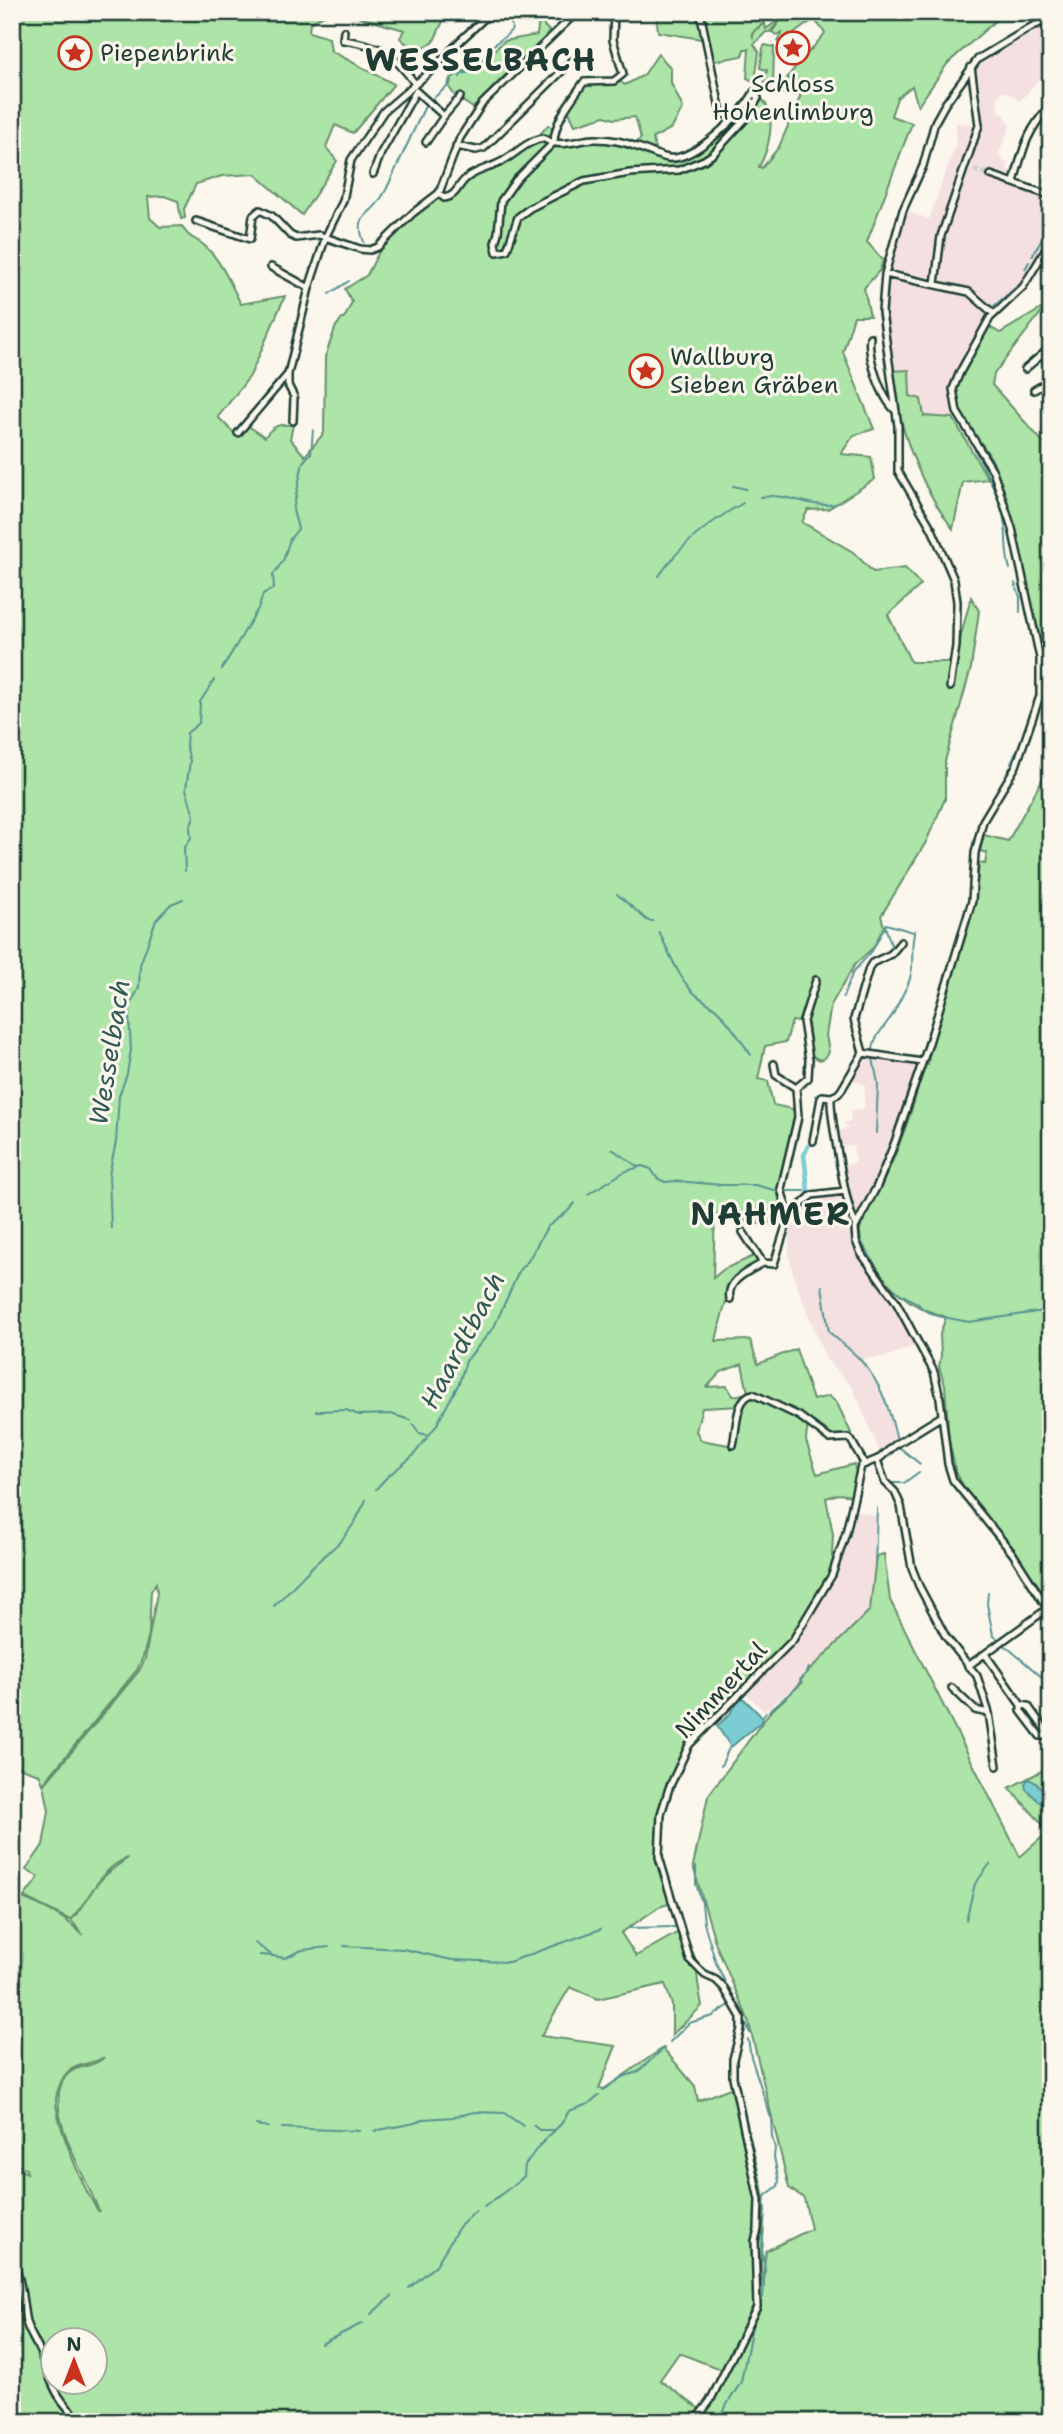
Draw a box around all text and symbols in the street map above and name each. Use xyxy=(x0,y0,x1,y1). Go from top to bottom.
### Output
place icon: Schloss Hohenlimburg xyxy=(774,29,812,67)
place icon: Piepenbrink xyxy=(56,34,94,72)
place label: Piepenbrink xyxy=(100,37,235,69)
district label: WESSELBACH xyxy=(365,38,597,81)
place label: Schloss Hohenlimburg xyxy=(712,68,874,128)
place label: Wallburg Sieben Gräben xyxy=(670,341,838,401)
place icon: Wallburg Sieben Gräben xyxy=(627,352,665,390)
water label: Wesselbach xyxy=(80,977,138,1127)
district label: NAHMER xyxy=(690,1192,852,1235)
water label: Haardtbach xyxy=(411,1265,513,1415)
street label: Nimmertal xyxy=(668,1634,775,1745)
north arrow xyxy=(38,2326,108,2396)
text: N xyxy=(66,2332,82,2357)

